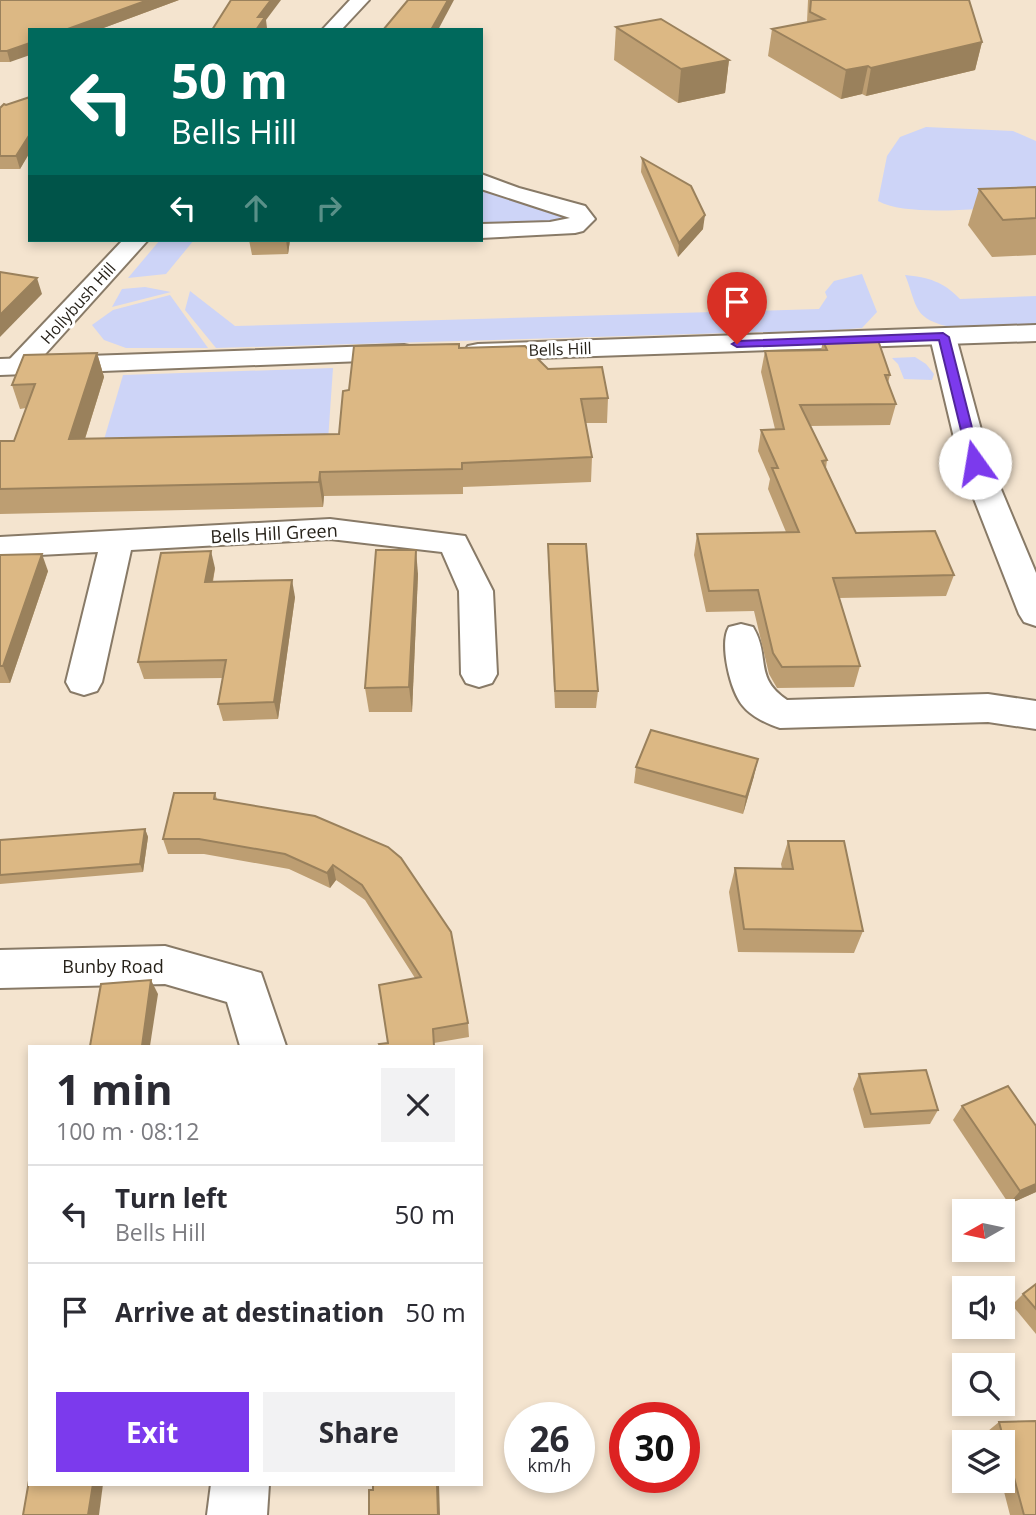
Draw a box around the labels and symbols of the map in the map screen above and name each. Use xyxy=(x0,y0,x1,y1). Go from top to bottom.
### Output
street label: Hollybush Hill xyxy=(35,258,121,348)
pin xyxy=(707,272,767,344)
street label: Bells Hill xyxy=(528,337,592,361)
position arrow xyxy=(938,426,1012,500)
street label: Bells Hill Green xyxy=(210,518,338,548)
street label: Bunby Road xyxy=(62,954,164,978)
north arrow xyxy=(952,1199,1015,1262)
speed limit sign: 30 xyxy=(609,1402,700,1493)

